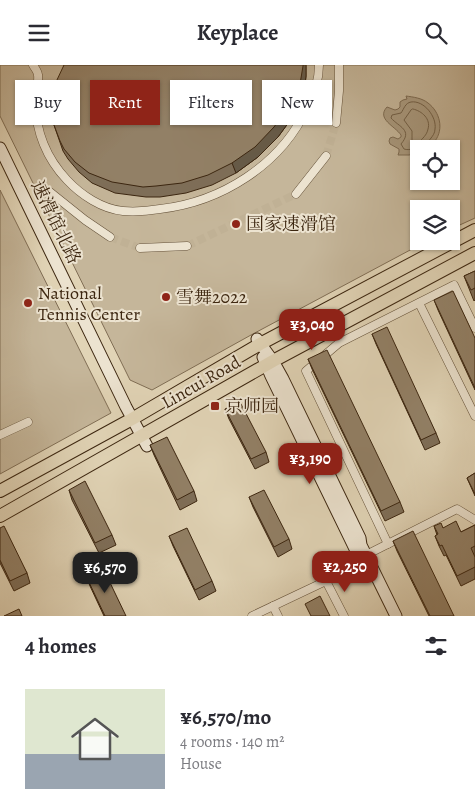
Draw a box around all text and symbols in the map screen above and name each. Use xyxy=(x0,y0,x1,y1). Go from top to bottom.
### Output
text: Keyplace xyxy=(197,18,278,48)
icon: menu xyxy=(25,19,53,47)
icon: search xyxy=(422,19,450,47)
chip: Buy xyxy=(15,80,80,125)
chip: Rent xyxy=(90,80,160,125)
chip: Filters xyxy=(170,80,252,125)
chip: New xyxy=(262,80,332,125)
map controls xyxy=(410,140,460,250)
button: locate xyxy=(410,140,460,190)
street label: 速滑馆北路 xyxy=(25,176,87,268)
button: layers xyxy=(410,200,460,250)
place label: 国家速滑馆 xyxy=(246,212,336,236)
marker: 国家速滑馆 xyxy=(230,218,242,230)
place label: National Tennis Center xyxy=(38,281,140,326)
place label: 雪舞2022 xyxy=(176,285,248,309)
marker: 雪舞2022 xyxy=(160,291,172,303)
marker: National Tennis Center xyxy=(22,297,34,309)
pin: ¥3,040 xyxy=(271,309,353,351)
text: ¥3,040 xyxy=(290,314,334,336)
street label: Lincui Road xyxy=(157,350,245,414)
place label: 京师园 xyxy=(225,394,279,418)
marker: 京师园 xyxy=(209,400,221,412)
pin: ¥3,190 xyxy=(269,443,351,485)
text: ¥3,190 xyxy=(289,448,331,470)
pin: ¥6,570 xyxy=(64,551,146,594)
pin: ¥2,250 xyxy=(304,551,386,593)
text: ¥2,250 xyxy=(323,556,367,578)
text: ¥6,570 xyxy=(84,557,126,579)
text: 4 homes xyxy=(25,632,97,660)
icon: filters xyxy=(422,632,450,660)
text: ¥6,570/mo xyxy=(180,703,271,731)
icon: home xyxy=(65,709,125,769)
text: 4 rooms · 140 m² xyxy=(180,731,285,753)
text: House xyxy=(180,753,222,775)

